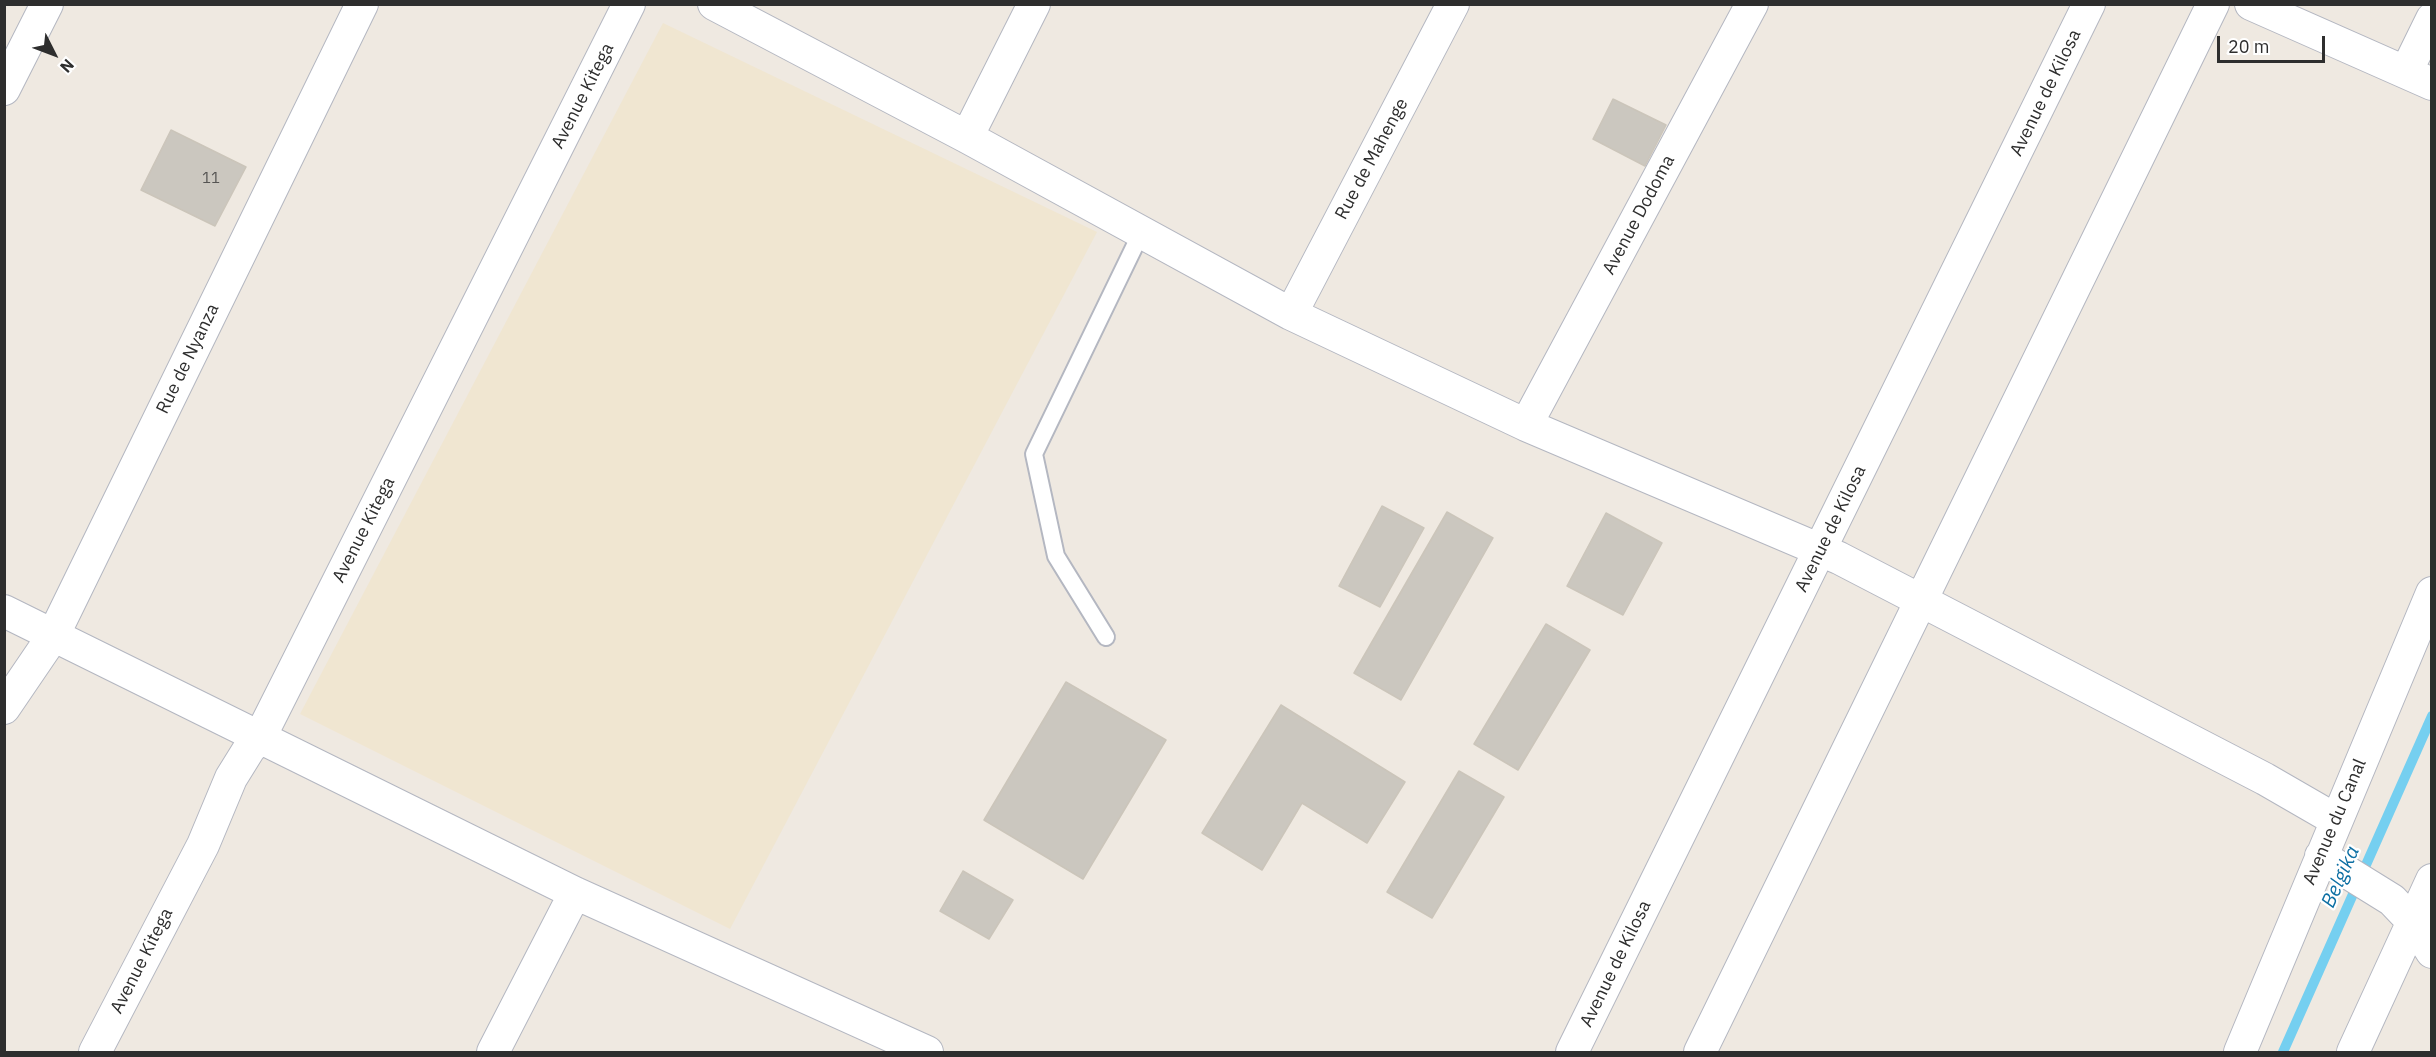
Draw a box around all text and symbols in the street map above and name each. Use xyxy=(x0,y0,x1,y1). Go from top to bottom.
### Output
north arrow xyxy=(24,24,84,84)
scale bar xyxy=(2220,24,2328,62)
street label: Avenue de Kilosa xyxy=(2006,26,2086,160)
text: 20 m xyxy=(2228,35,2270,58)
street label: Avenue Kitega xyxy=(547,40,619,152)
text: N xyxy=(56,55,79,77)
street label: Rue de Mahenge xyxy=(1331,95,1413,223)
street label: Avenue Dodoma xyxy=(1598,151,1680,279)
house number: 11 xyxy=(202,170,220,188)
street label: Rue de Nyanza xyxy=(152,300,224,418)
street label: Avenue de Kilosa xyxy=(1791,462,1871,596)
street label: Avenue Kitega xyxy=(328,474,400,586)
street label: Avenue du Canal xyxy=(2299,756,2371,888)
water label: Belgika xyxy=(2317,842,2365,912)
street label: Avenue de Kilosa xyxy=(1576,897,1656,1031)
street label: Avenue Kitega xyxy=(106,905,178,1017)

